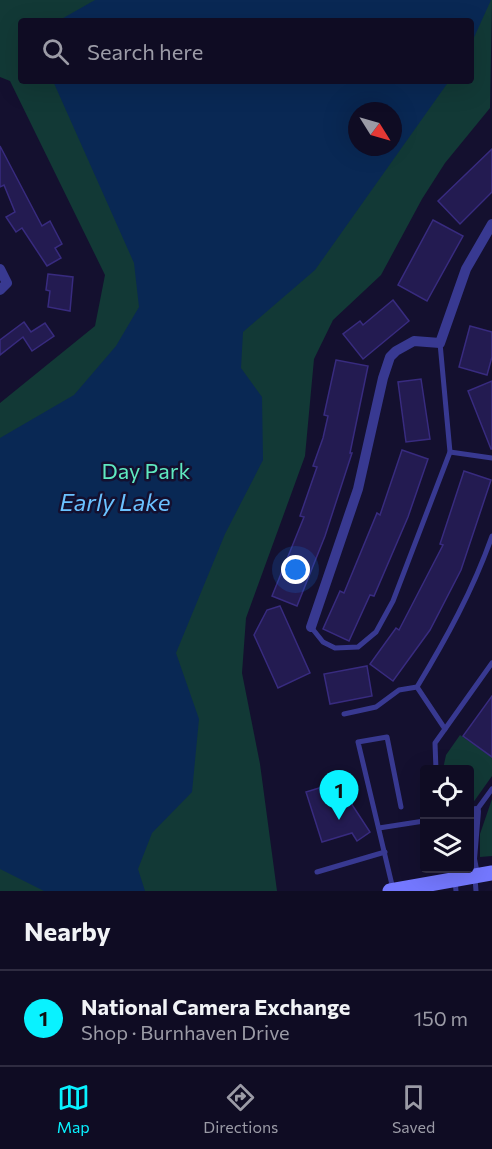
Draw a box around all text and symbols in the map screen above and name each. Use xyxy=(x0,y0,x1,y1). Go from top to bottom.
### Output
search box xyxy=(18,18,474,84)
icon: search xyxy=(39,35,72,68)
text: Search here xyxy=(87,38,203,65)
north arrow xyxy=(348,102,402,156)
park label: Day Park xyxy=(101,457,191,484)
water label: Early Lake xyxy=(60,487,171,516)
your location xyxy=(281,555,310,584)
map controls xyxy=(420,765,474,873)
button: locate xyxy=(420,765,474,819)
pin: 1 xyxy=(320,770,358,820)
button: layers xyxy=(420,819,474,873)
text: Nearby xyxy=(24,915,111,946)
text: National Camera Exchange xyxy=(81,993,350,1020)
text: 1 xyxy=(39,1006,48,1030)
text: 150 m xyxy=(414,1006,468,1030)
text: Shop · Burnhaven Drive xyxy=(81,1020,290,1044)
tab: Map xyxy=(57,1081,90,1136)
tab: Directions xyxy=(203,1081,278,1136)
tab: Saved xyxy=(392,1081,435,1136)

